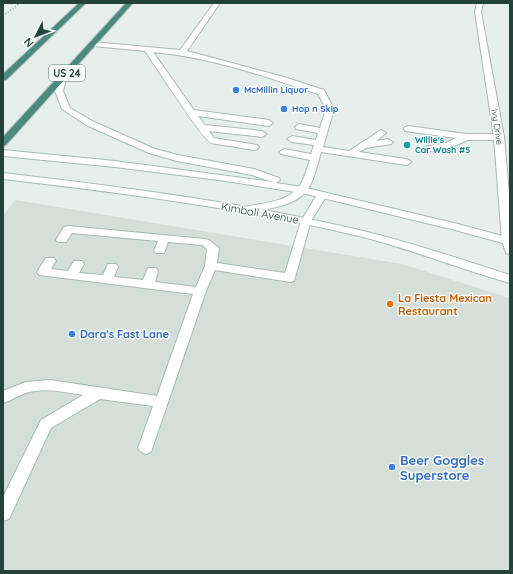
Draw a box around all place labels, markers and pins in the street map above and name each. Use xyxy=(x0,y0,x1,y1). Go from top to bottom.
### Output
place label: McMillin Liquor xyxy=(244,84,308,95)
marker: McMillin Liquor xyxy=(231,85,241,95)
place label: Hop n Skip xyxy=(292,103,339,114)
marker: Hop n Skip xyxy=(279,104,289,114)
place label: Willie's Car Wash #5 xyxy=(415,134,470,155)
marker: Willie's Car Wash #5 xyxy=(402,140,412,150)
place label: La Fiesta Mexican Restaurant xyxy=(398,291,492,318)
marker: La Fiesta Mexican Restaurant xyxy=(385,299,395,309)
place label: Dara's Fast Lane xyxy=(80,327,169,341)
marker: Dara's Fast Lane xyxy=(67,329,77,339)
place label: Beer Goggles Superstore xyxy=(400,452,484,483)
marker: Beer Goggles Superstore xyxy=(387,462,397,472)

